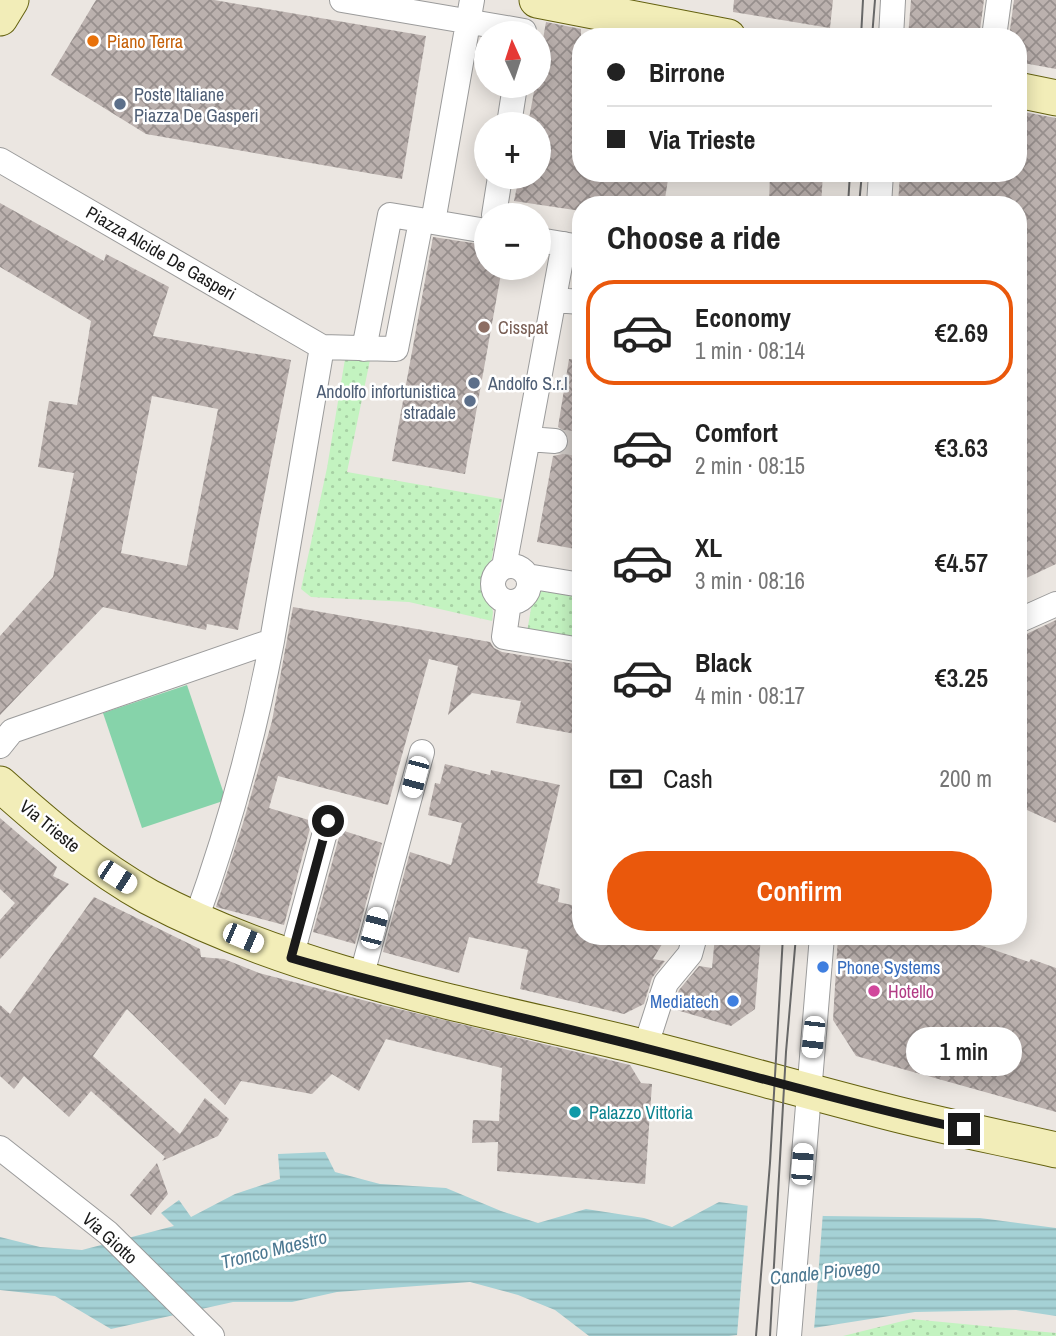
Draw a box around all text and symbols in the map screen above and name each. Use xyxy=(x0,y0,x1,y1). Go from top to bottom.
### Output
north arrow xyxy=(474,21,551,98)
map controls xyxy=(474,21,551,280)
place label: Piano Terra xyxy=(107,29,183,54)
marker: Piano Terra xyxy=(85,33,101,49)
text: Birrone xyxy=(649,55,725,90)
place label: Poste Italiane Piazza De Gasperi xyxy=(134,82,259,128)
marker: Poste Italiane Piazza De Gasperi xyxy=(112,96,128,112)
button: + xyxy=(474,112,551,189)
text: Via Trieste xyxy=(649,122,755,157)
street label: Piazza Alcide De Gasperi xyxy=(82,200,240,306)
button: − xyxy=(474,203,551,280)
text: Choose a ride xyxy=(607,216,781,259)
text: Economy xyxy=(695,300,791,335)
icon: car xyxy=(611,301,674,364)
place label: Cisspat xyxy=(498,315,548,340)
text: €2.69 xyxy=(935,315,988,350)
marker: Cisspat xyxy=(476,319,492,335)
text: 1 min · 08:14 xyxy=(695,335,805,366)
place label: Andolfo S.r.l xyxy=(487,371,568,396)
marker: Andolfo S.r.l xyxy=(466,375,482,391)
place label: Andolfo infortunistica stradale xyxy=(316,379,456,425)
marker: Andolfo infortunistica stradale xyxy=(462,393,478,409)
text: Comfort xyxy=(695,415,778,450)
icon: car xyxy=(611,416,674,479)
text: €3.63 xyxy=(935,430,988,465)
text: 2 min · 08:15 xyxy=(695,450,805,481)
text: XL xyxy=(695,530,722,565)
icon: car xyxy=(611,531,674,594)
text: €4.57 xyxy=(935,545,988,580)
text: 3 min · 08:16 xyxy=(695,565,805,596)
text: Black xyxy=(695,645,752,680)
icon: car xyxy=(611,646,674,709)
text: €3.25 xyxy=(935,660,988,695)
text: 4 min · 08:17 xyxy=(695,680,805,711)
car xyxy=(400,754,431,800)
icon: cash xyxy=(607,760,645,798)
text: Cash xyxy=(663,761,713,796)
text: 200 m xyxy=(940,763,992,794)
street label: Via Trieste xyxy=(14,794,86,858)
route start xyxy=(312,805,344,837)
button: Confirm xyxy=(607,851,992,931)
car xyxy=(94,857,141,897)
car xyxy=(359,905,390,951)
car xyxy=(220,920,267,956)
place label: Phone Systems xyxy=(837,955,940,980)
marker: Phone Systems xyxy=(815,959,831,975)
place label: Hotello xyxy=(888,979,934,1004)
marker: Hotello xyxy=(866,983,882,999)
place label: Mediatech xyxy=(650,989,719,1014)
marker: Mediatech xyxy=(725,993,741,1009)
car xyxy=(801,1015,826,1059)
callout: 1 min xyxy=(906,1028,1022,1076)
text: 1 min xyxy=(940,1036,988,1067)
place label: Palazzo Vittoria xyxy=(589,1100,693,1125)
marker: Palazzo Vittoria xyxy=(567,1104,583,1120)
route end xyxy=(948,1113,980,1145)
car xyxy=(791,1142,814,1186)
street label: Via Giotto xyxy=(77,1207,143,1269)
water label: Tronco Maestro xyxy=(218,1223,330,1275)
water label: Canale Piovego xyxy=(769,1253,882,1291)

